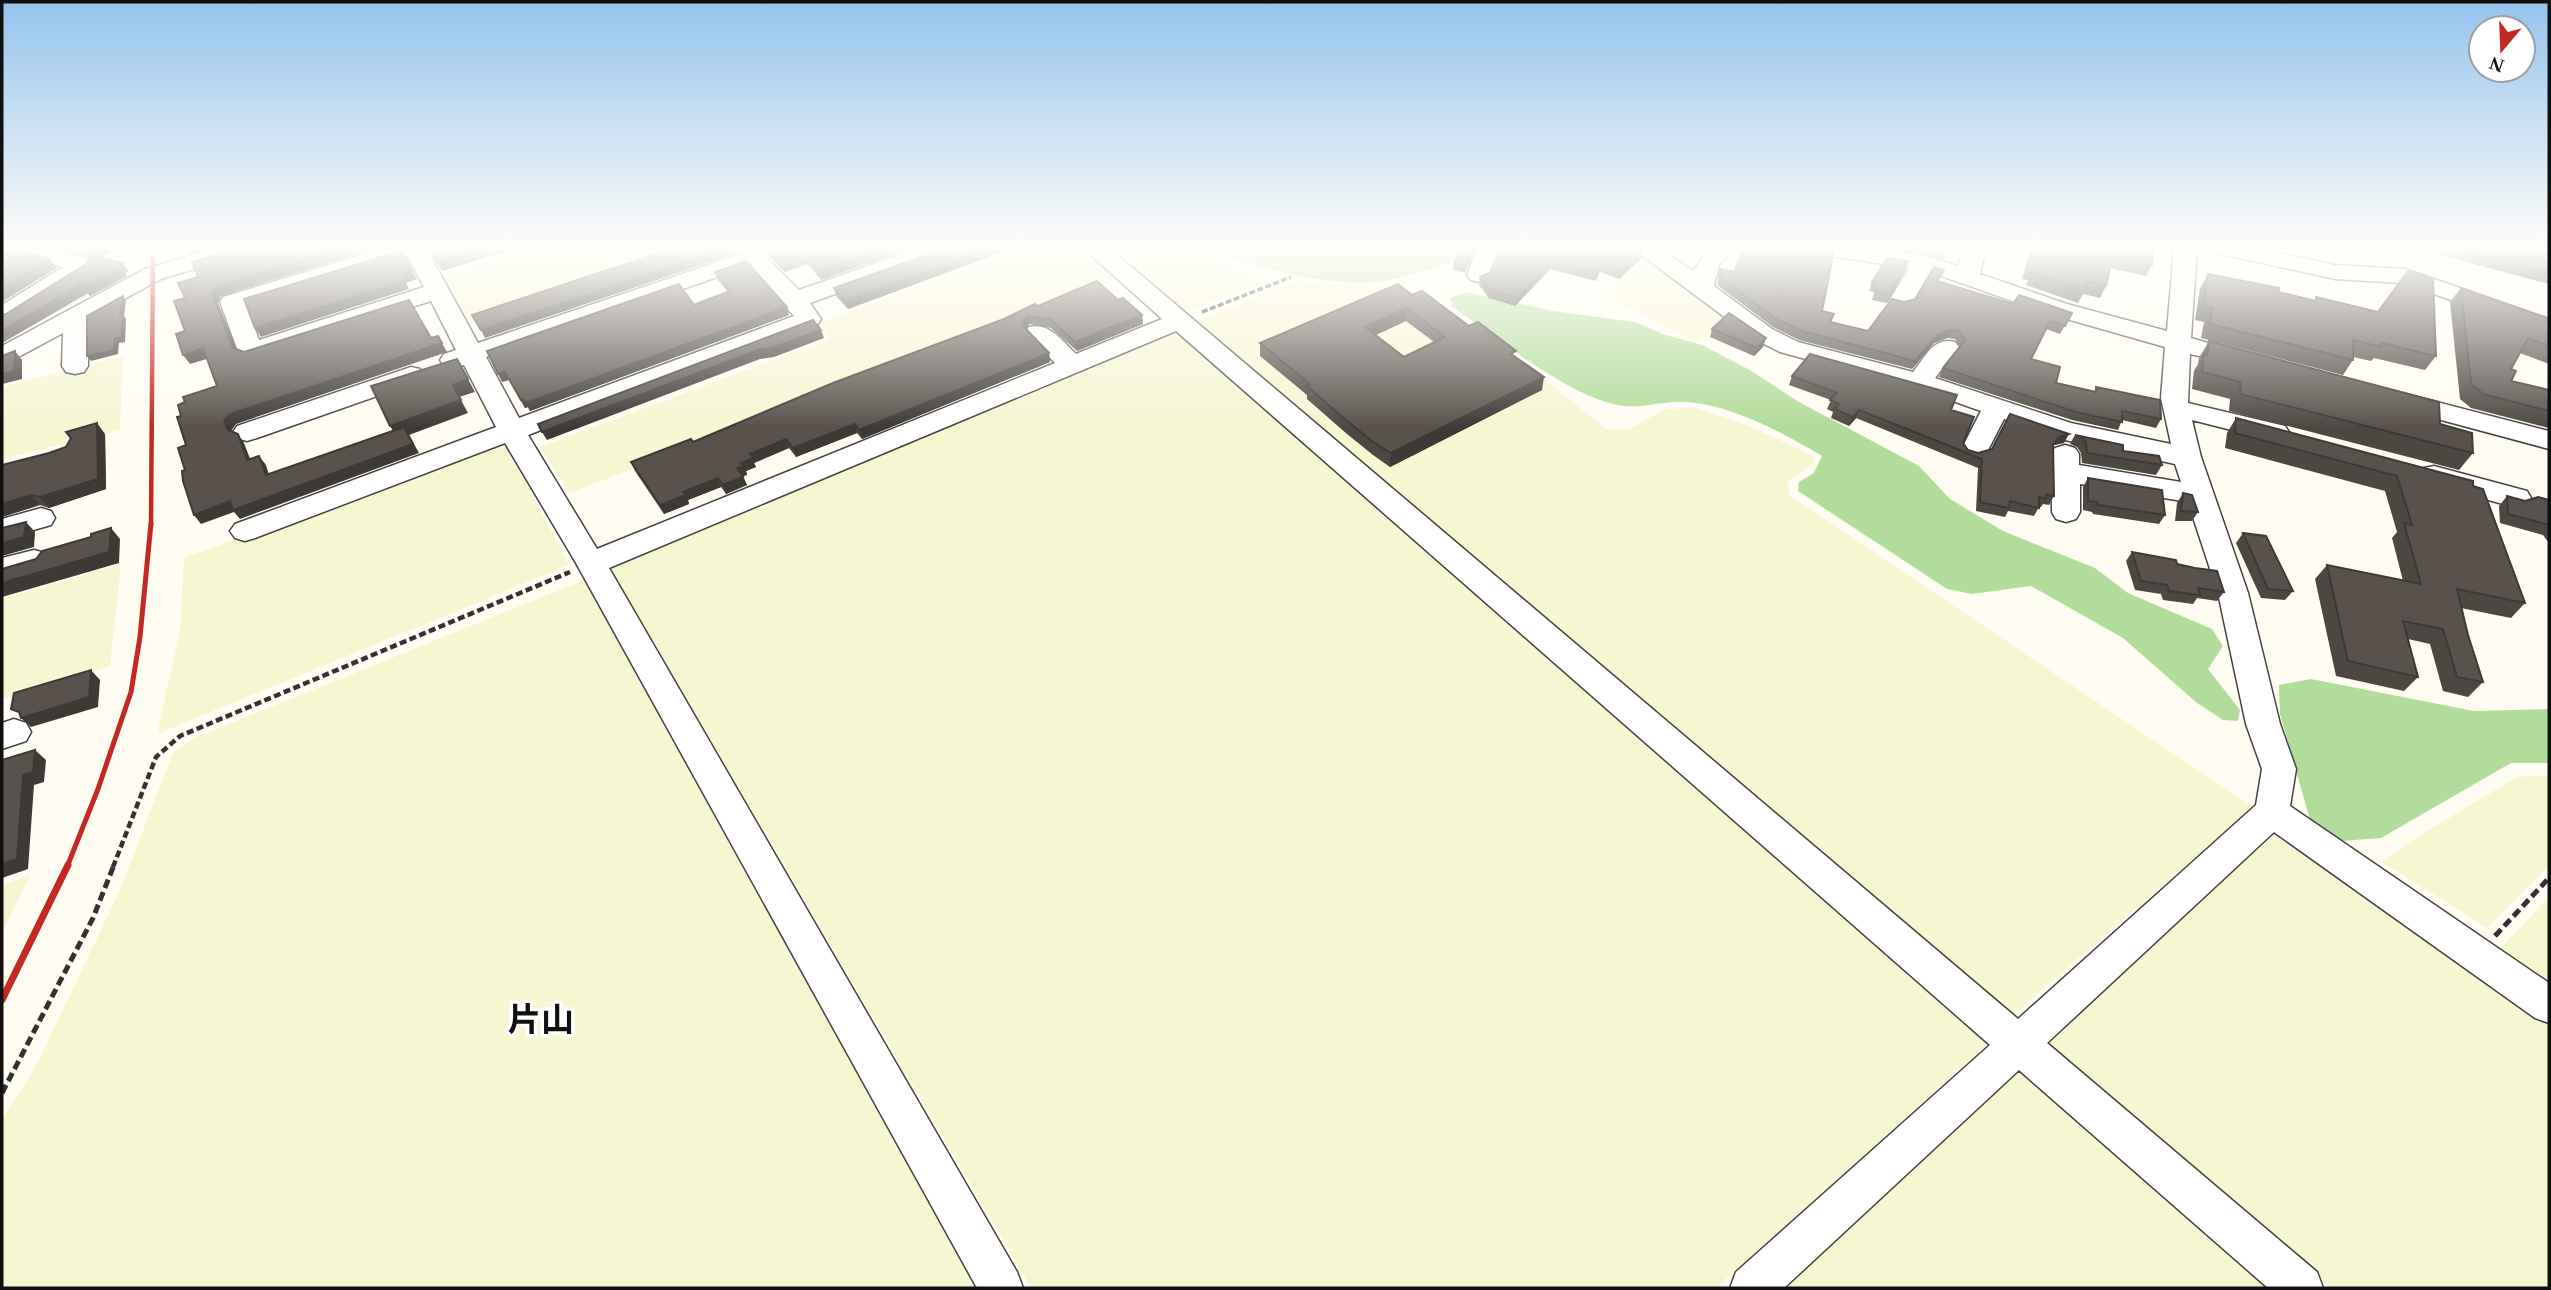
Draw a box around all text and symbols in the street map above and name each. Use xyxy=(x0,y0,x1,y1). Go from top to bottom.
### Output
north arrow xyxy=(2467,14,2537,84)
text: N xyxy=(2486,52,2507,77)
district label: 片山 xyxy=(508,1002,574,1038)

